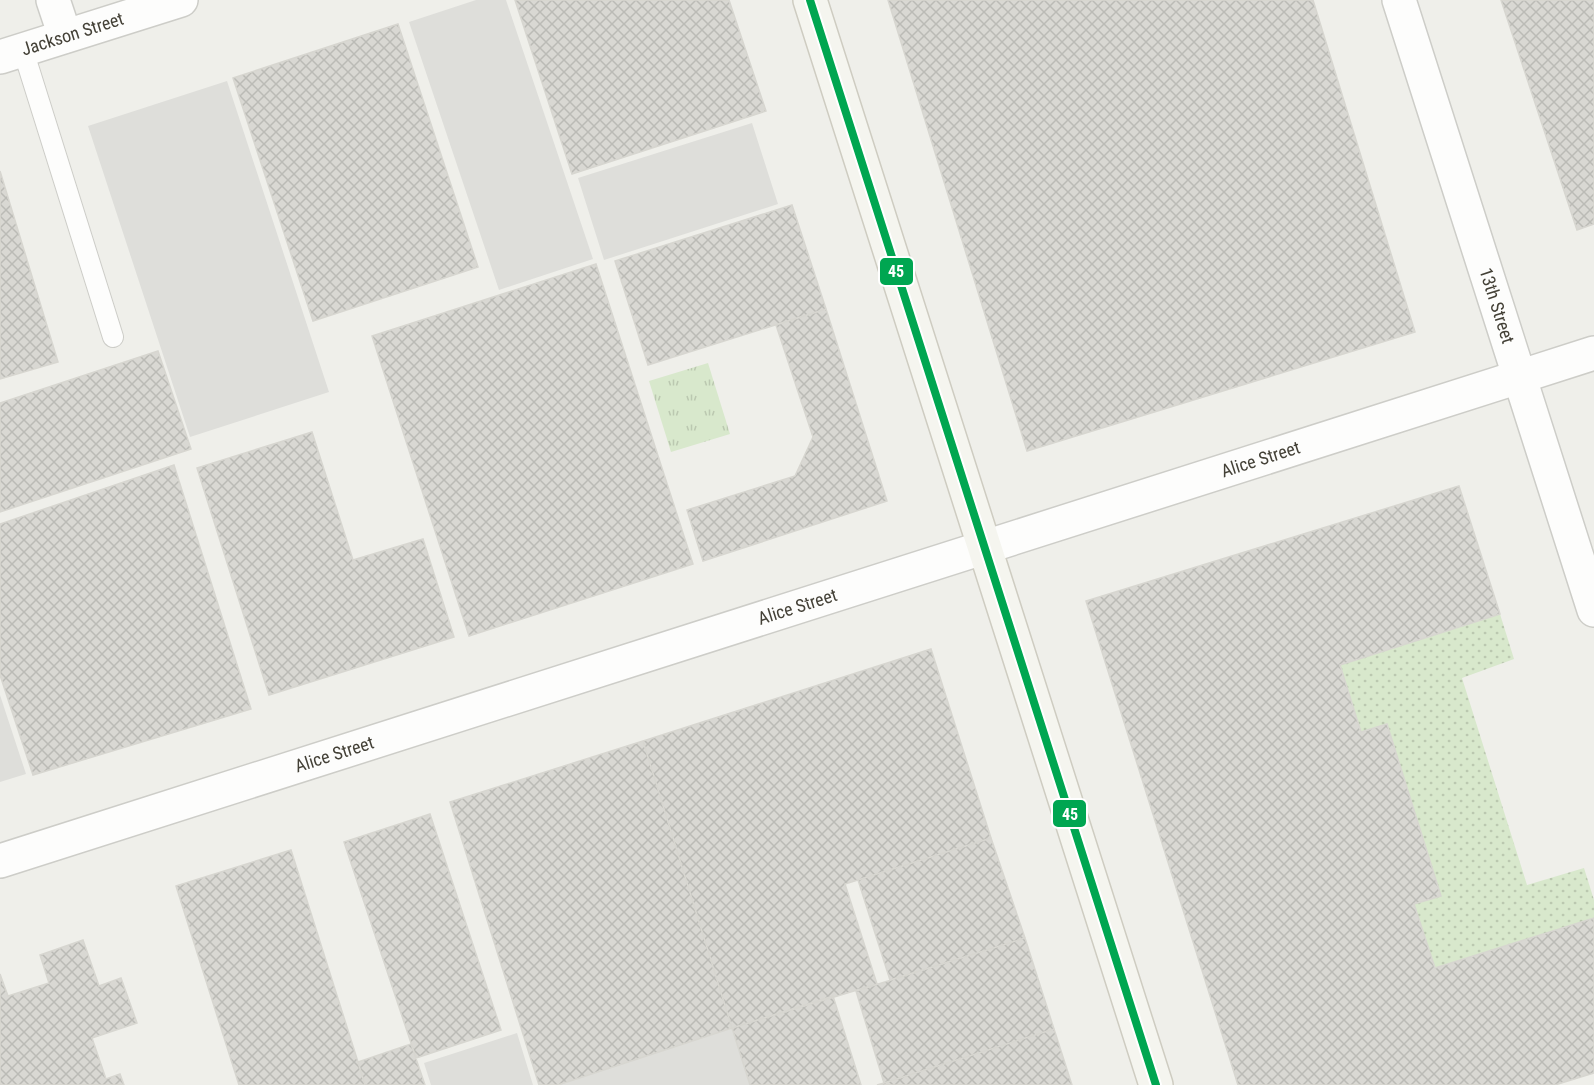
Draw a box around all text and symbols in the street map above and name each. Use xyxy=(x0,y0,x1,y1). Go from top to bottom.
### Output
street label: Jackson Street xyxy=(19,8,126,60)
line badge: 45 xyxy=(879,257,914,286)
text: 45 xyxy=(888,262,904,281)
street label: 13th Street xyxy=(1475,265,1519,346)
street label: Alice Street xyxy=(1218,436,1303,481)
street label: Alice Street xyxy=(755,584,839,629)
street label: Alice Street xyxy=(292,732,376,776)
line badge: 45 xyxy=(1052,799,1087,828)
text: 45 xyxy=(1062,805,1078,824)

